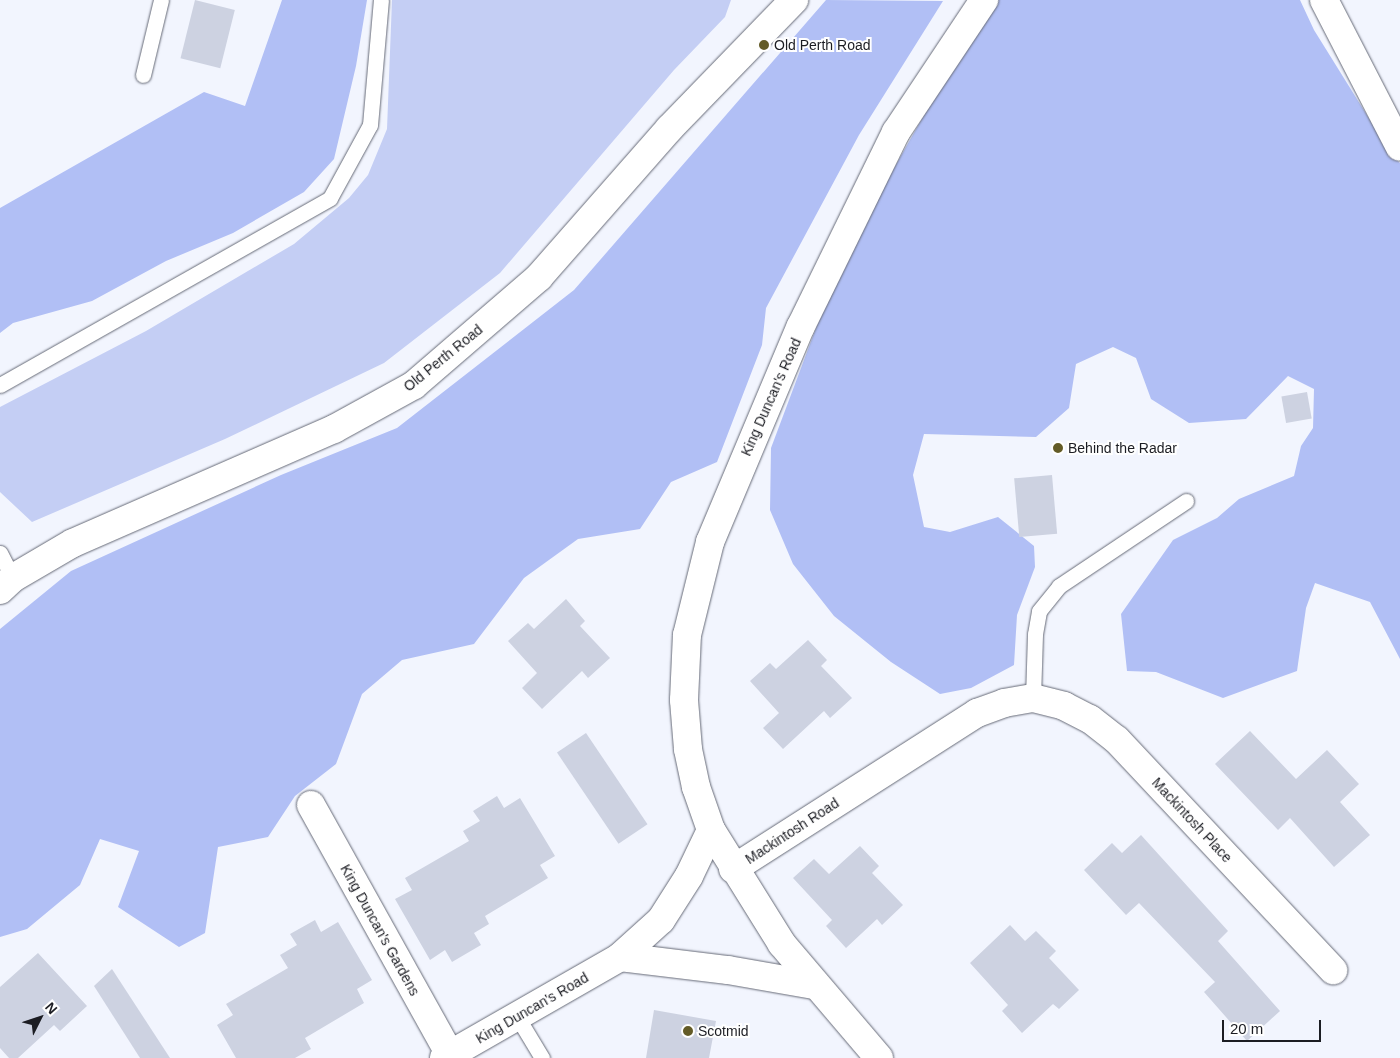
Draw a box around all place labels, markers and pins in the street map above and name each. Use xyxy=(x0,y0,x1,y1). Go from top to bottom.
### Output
place label: Old Perth Road xyxy=(774,37,870,53)
marker: Old Perth Road xyxy=(758,39,770,51)
place label: Behind the Radar xyxy=(1068,440,1177,456)
marker: Behind the Radar xyxy=(1052,442,1064,454)
place label: Scotmid xyxy=(698,1023,749,1039)
marker: Scotmid xyxy=(682,1025,694,1037)

